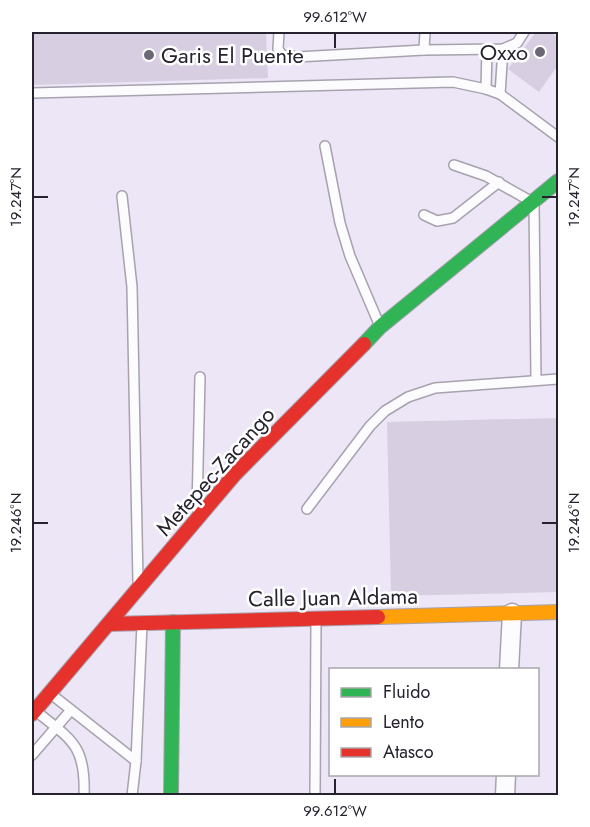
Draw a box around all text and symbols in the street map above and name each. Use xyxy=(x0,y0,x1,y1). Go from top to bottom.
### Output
text: 99.612°W xyxy=(303,6,367,28)
place label: Oxxo xyxy=(480,36,528,68)
place label: Garis El Puente xyxy=(161,39,304,71)
marker: Oxxo xyxy=(533,45,547,59)
marker: Garis El Puente xyxy=(142,48,156,62)
text: 19.247°N xyxy=(5,167,27,227)
text: 19.247°N xyxy=(563,167,585,227)
street label: Metepec-Zacango xyxy=(148,399,282,543)
text: 19.246°N xyxy=(5,493,27,553)
text: 19.246°N xyxy=(563,493,585,553)
street label: Calle Juan Aldama xyxy=(248,580,418,614)
legend xyxy=(329,668,539,776)
text: Fluido xyxy=(383,679,431,705)
text: Lento xyxy=(383,709,424,735)
text: Atasco xyxy=(383,739,434,765)
text: 99.612°W xyxy=(303,800,367,822)

